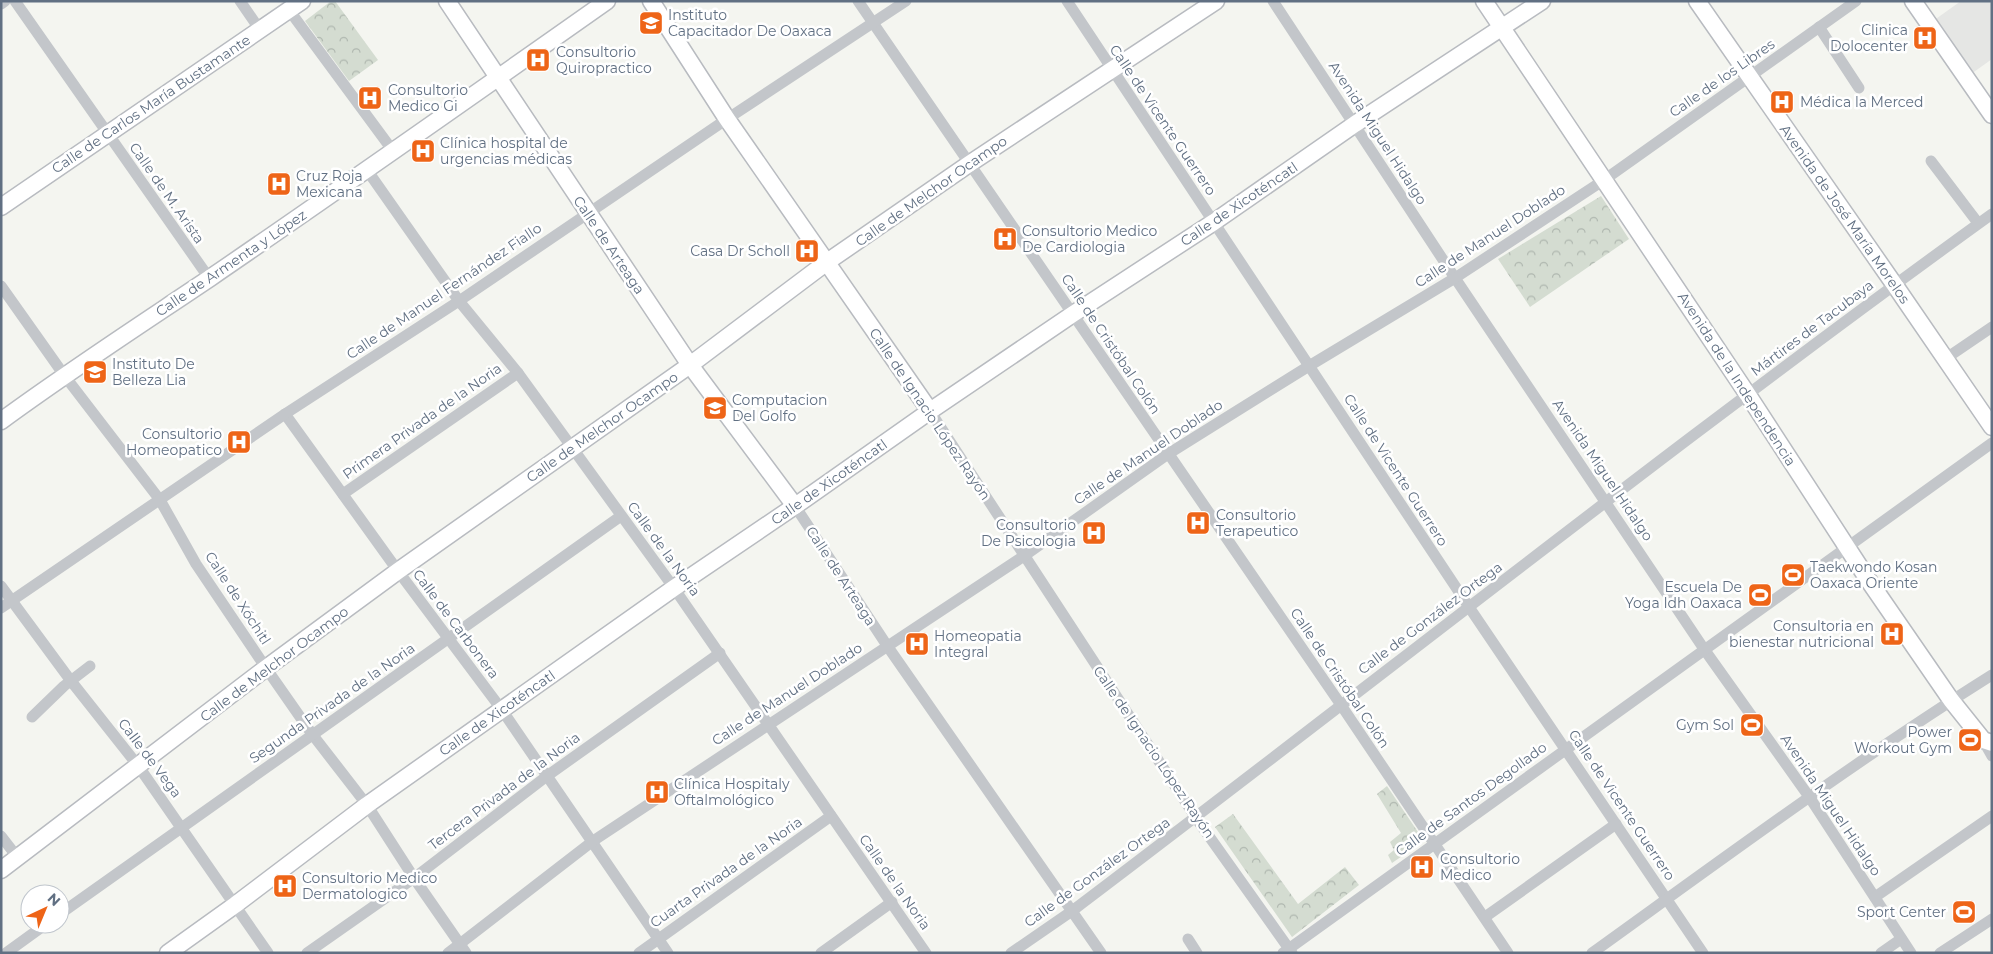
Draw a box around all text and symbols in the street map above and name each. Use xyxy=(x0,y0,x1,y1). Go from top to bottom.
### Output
place label: Instituto Capacitador De Oaxaca xyxy=(668,6,832,40)
school or university icon: Instituto Capacitador De Oaxaca xyxy=(638,10,664,36)
place label: Clinica Dolocenter xyxy=(1830,21,1908,55)
hospital icon: Clinica Dolocenter xyxy=(1912,25,1938,51)
street label: Calle de Carlos María Bustamante xyxy=(48,31,254,177)
street label: Calle de los Libres xyxy=(1666,35,1778,121)
street label: Calle de Vicente Guerrero xyxy=(1106,41,1220,199)
place label: Consultorio Quiropractico xyxy=(556,43,652,77)
hospital icon: Consultorio Quiropractico xyxy=(525,47,551,73)
street label: Avenida Miguel Hidalgo xyxy=(1325,58,1431,208)
place label: Consultorio Medico Gi xyxy=(388,81,468,115)
hospital icon: Consultorio Medico Gi xyxy=(357,85,383,111)
hospital icon: Médica la Merced xyxy=(1769,89,1795,115)
place label: Médica la Merced xyxy=(1800,93,1924,111)
street label: Avenida de José María Morelos xyxy=(1776,121,1914,307)
street label: Calle de Melchor Ocampo xyxy=(852,132,1011,250)
place label: Clínica hospital de urgencias médicas xyxy=(440,134,572,168)
hospital icon: Clínica hospital de urgencias médicas xyxy=(410,138,436,164)
street label: Calle de M. Arista xyxy=(125,139,209,247)
street label: Calle de Xicoténcatl xyxy=(1177,158,1301,250)
place label: Cruz Roja Mexicana xyxy=(296,167,363,201)
hospital icon: Cruz Roja Mexicana xyxy=(266,171,292,197)
street label: Calle de Manuel Doblado xyxy=(1411,180,1569,291)
street label: Calle de Arteaga xyxy=(569,192,649,298)
street label: Calle de Armenta y López xyxy=(152,206,310,320)
street label: Calle de Manuel Fernández Fiallo xyxy=(343,219,545,363)
place label: Consultorio Medico De Cardiologia xyxy=(1022,222,1157,256)
hospital icon: Consultorio Medico De Cardiologia xyxy=(992,226,1018,252)
hospital icon: Casa Dr Scholl xyxy=(794,238,820,264)
place label: Casa Dr Scholl xyxy=(690,242,790,260)
street label: Calle de Cristóbal Colón xyxy=(1057,271,1165,417)
street label: Mártires de Tacubaya xyxy=(1747,276,1877,380)
street label: Avenida de la Independencia xyxy=(1674,289,1800,469)
street label: Calle de Ignacio López Rayón xyxy=(865,324,995,504)
place label: Instituto De Belleza Lia xyxy=(112,355,195,389)
school or university icon: Instituto De Belleza Lia xyxy=(82,359,108,385)
street label: Primera Privada de la Noria xyxy=(339,359,505,483)
street label: Calle de Melchor Ocampo xyxy=(523,368,682,486)
street label: Calle de Vicente Guerrero xyxy=(1340,390,1452,550)
place label: Computacion Del Golfo xyxy=(732,391,828,425)
school or university icon: Computacion Del Golfo xyxy=(702,395,728,421)
street label: Calle de Manuel Doblado xyxy=(1070,395,1226,509)
street label: Avenida Miguel Hidalgo xyxy=(1549,396,1657,545)
place label: Consultorio Homeopatico xyxy=(126,425,222,459)
hospital icon: Consultorio Homeopatico xyxy=(226,429,252,455)
street label: Calle de Xicoténcatl xyxy=(767,435,891,529)
street label: Calle de la Noria xyxy=(624,498,704,600)
place label: Consultorio Terapeutico xyxy=(1216,506,1299,540)
hospital icon: Consultorio Terapeutico xyxy=(1185,510,1211,536)
place label: Consultorio De Psicologia xyxy=(981,516,1076,550)
hospital icon: Consultorio De Psicologia xyxy=(1081,520,1107,546)
street label: Calle de Arteaga xyxy=(802,523,880,629)
street label: Calle de Xóchitl xyxy=(201,548,275,648)
street label: Calle de González Ortega xyxy=(1354,558,1506,678)
place label: Taekwondo Kosan Oaxaca Oriente xyxy=(1810,558,1938,592)
sports icon: Taekwondo Kosan Oaxaca Oriente xyxy=(1780,562,1806,588)
street label: Calle de Carbonera xyxy=(409,566,503,682)
place label: Escuela De Yoga Idh Oaxaca xyxy=(1625,578,1742,612)
sports icon: Escuela De Yoga Idh Oaxaca xyxy=(1747,582,1773,608)
street label: Calle de Melchor Ocampo xyxy=(196,602,352,726)
street label: Calle de Cristóbal Colón xyxy=(1286,605,1394,751)
place label: Consultoria en bienestar nutricional xyxy=(1729,617,1874,651)
hospital icon: Consultoria en bienestar nutricional xyxy=(1879,621,1905,647)
place label: Homeopatia Integral xyxy=(934,627,1022,661)
hospital icon: Homeopatia Integral xyxy=(904,631,930,657)
street label: Calle de Manuel Doblado xyxy=(708,638,866,749)
street label: Segunda Privada de la Noria xyxy=(246,639,418,767)
street label: Calle de Ignacio López Rayón xyxy=(1089,662,1219,842)
street label: Calle de Xicoténcatl xyxy=(435,666,559,760)
sports icon: Gym Sol xyxy=(1739,712,1765,738)
street label: Calle de Vega xyxy=(114,715,186,801)
place label: Gym Sol xyxy=(1676,716,1734,734)
place label: Power Workout Gym xyxy=(1854,723,1952,757)
street label: Calle de Vicente Guerrero xyxy=(1565,726,1679,884)
sports icon: Power Workout Gym xyxy=(1957,727,1983,753)
street label: Tercera Privada de la Noria xyxy=(425,728,583,854)
street label: Avenida Miguel Hidalgo xyxy=(1777,731,1885,880)
street label: Calle de Santos Degollado xyxy=(1392,738,1550,860)
place label: Clínica Hospitaly Oftalmológico xyxy=(674,775,790,809)
hospital icon: Clínica Hospitaly Oftalmológico xyxy=(644,779,670,805)
street label: Cuarta Privada de la Noria xyxy=(646,813,806,931)
street label: Calle de González Ortega xyxy=(1020,813,1174,931)
street label: Calle de la Noria xyxy=(855,831,935,933)
place label: Consultorio Medico xyxy=(1440,850,1520,884)
hospital icon: Consultorio Medico xyxy=(1409,854,1435,880)
place label: Consultorio Medico Dermatologico xyxy=(302,869,437,903)
hospital icon: Consultorio Medico Dermatologico xyxy=(272,873,298,899)
north arrow xyxy=(20,884,70,934)
text: N xyxy=(44,889,64,910)
sports icon: Sport Center xyxy=(1951,899,1977,925)
place label: Sport Center xyxy=(1857,903,1946,921)

